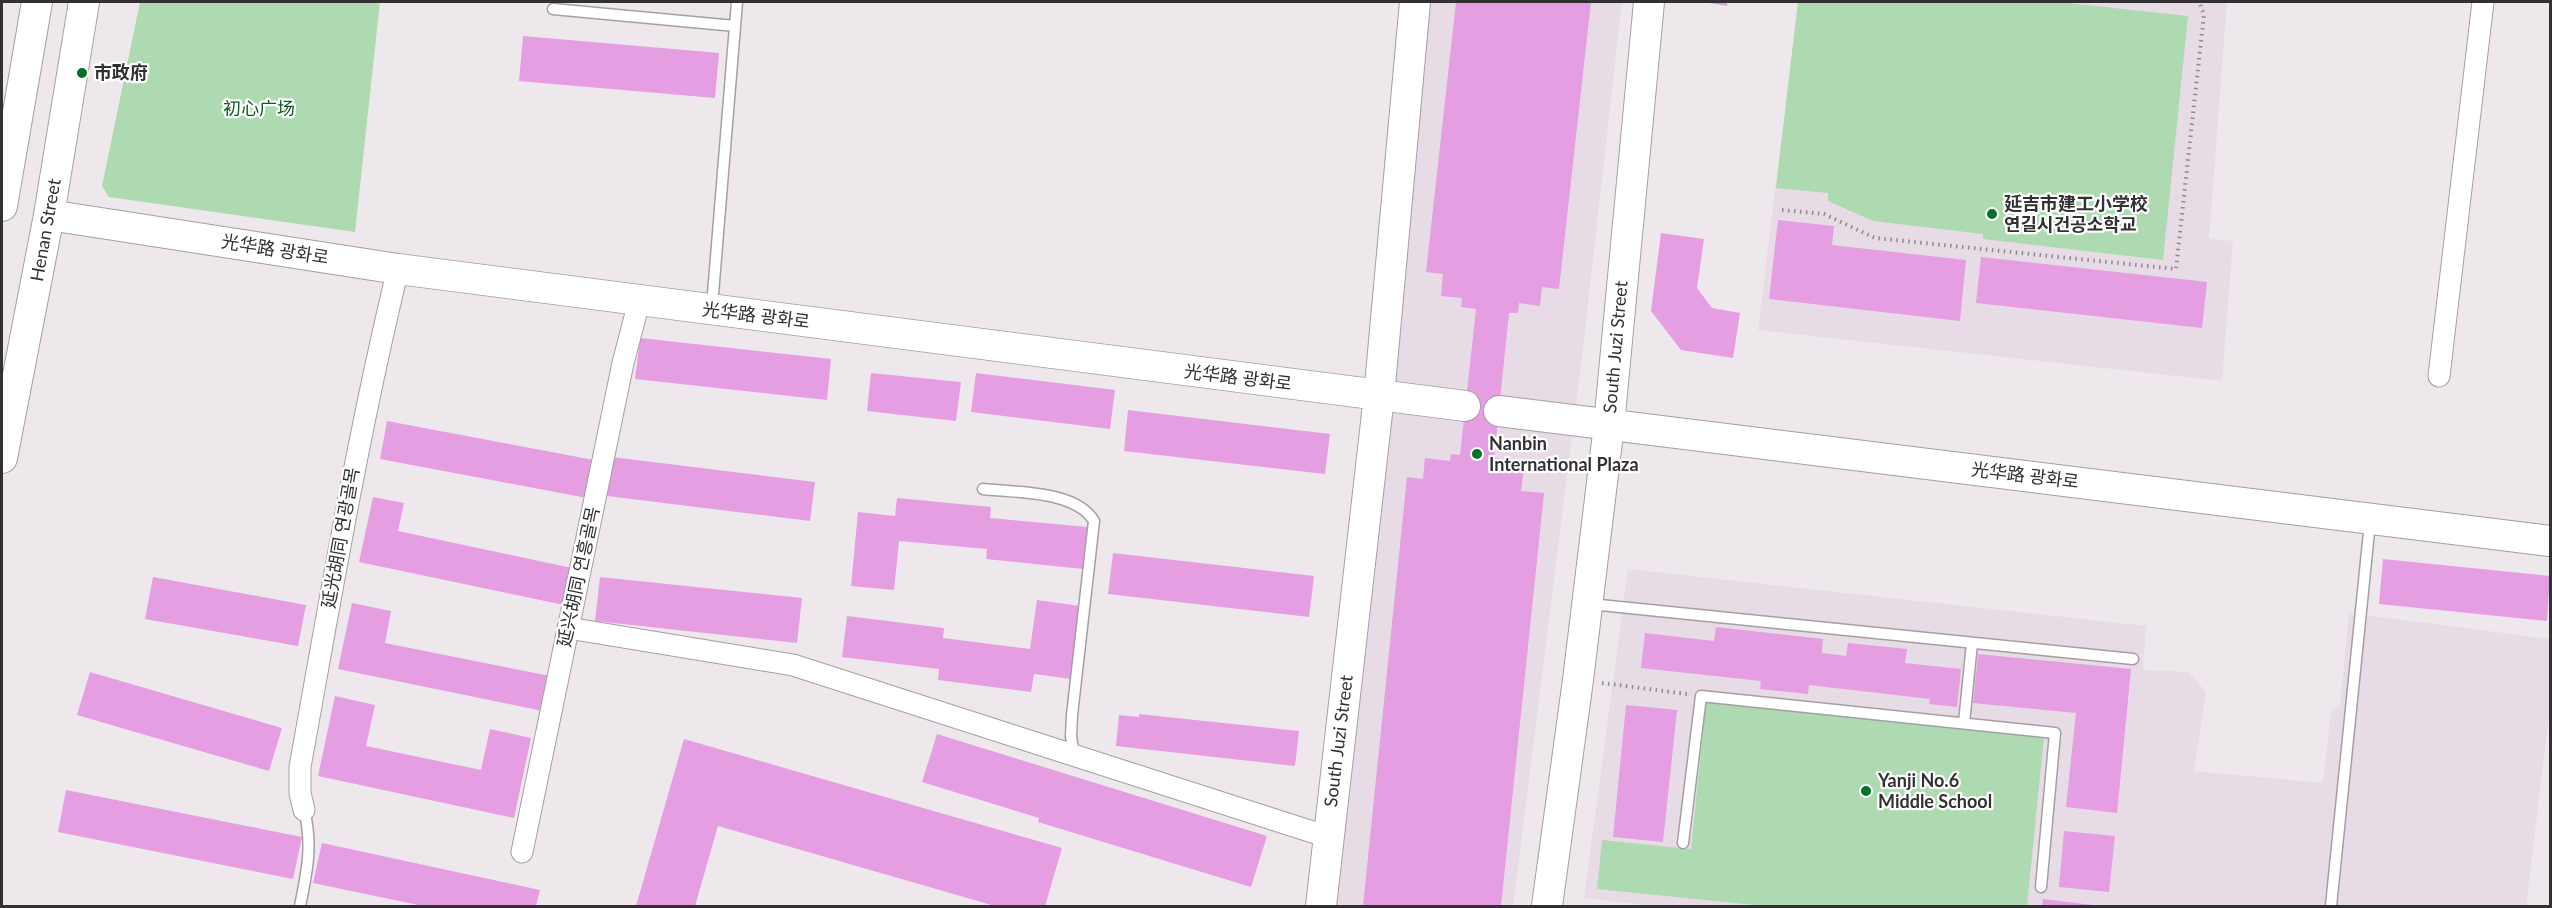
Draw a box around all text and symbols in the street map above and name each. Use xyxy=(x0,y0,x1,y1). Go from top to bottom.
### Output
place label: 市政府 xyxy=(94,62,148,84)
marker: 市政府 xyxy=(75,66,89,80)
park label: 初心广场 xyxy=(223,98,295,120)
street label: Henan Street xyxy=(26,177,66,283)
place label: 延吉市建工小学校 연길시건공소학교 xyxy=(2004,193,2148,236)
marker: 延吉市建工小学校 연길시건공소학교 xyxy=(1985,207,1999,221)
street label: 光华路 광화로 xyxy=(220,231,330,269)
street label: South Juzi Street xyxy=(1599,280,1633,414)
street label: 光华路 광화로 xyxy=(701,299,811,333)
street label: 光华路 광화로 xyxy=(1183,361,1293,395)
place label: Nanbin International Plaza xyxy=(1489,433,1639,476)
marker: Nanbin International Plaza xyxy=(1470,447,1484,461)
street label: 光华路 광화로 xyxy=(1970,459,2080,493)
street label: 延光胡同 연광골목 xyxy=(318,466,364,610)
street label: 延兴胡同 연흥골목 xyxy=(554,505,604,649)
street label: South Juzi Street xyxy=(1320,674,1358,808)
place label: Yanji No.6 Middle School xyxy=(1878,770,1992,812)
marker: Yanji No.6 Middle School xyxy=(1859,784,1873,798)

